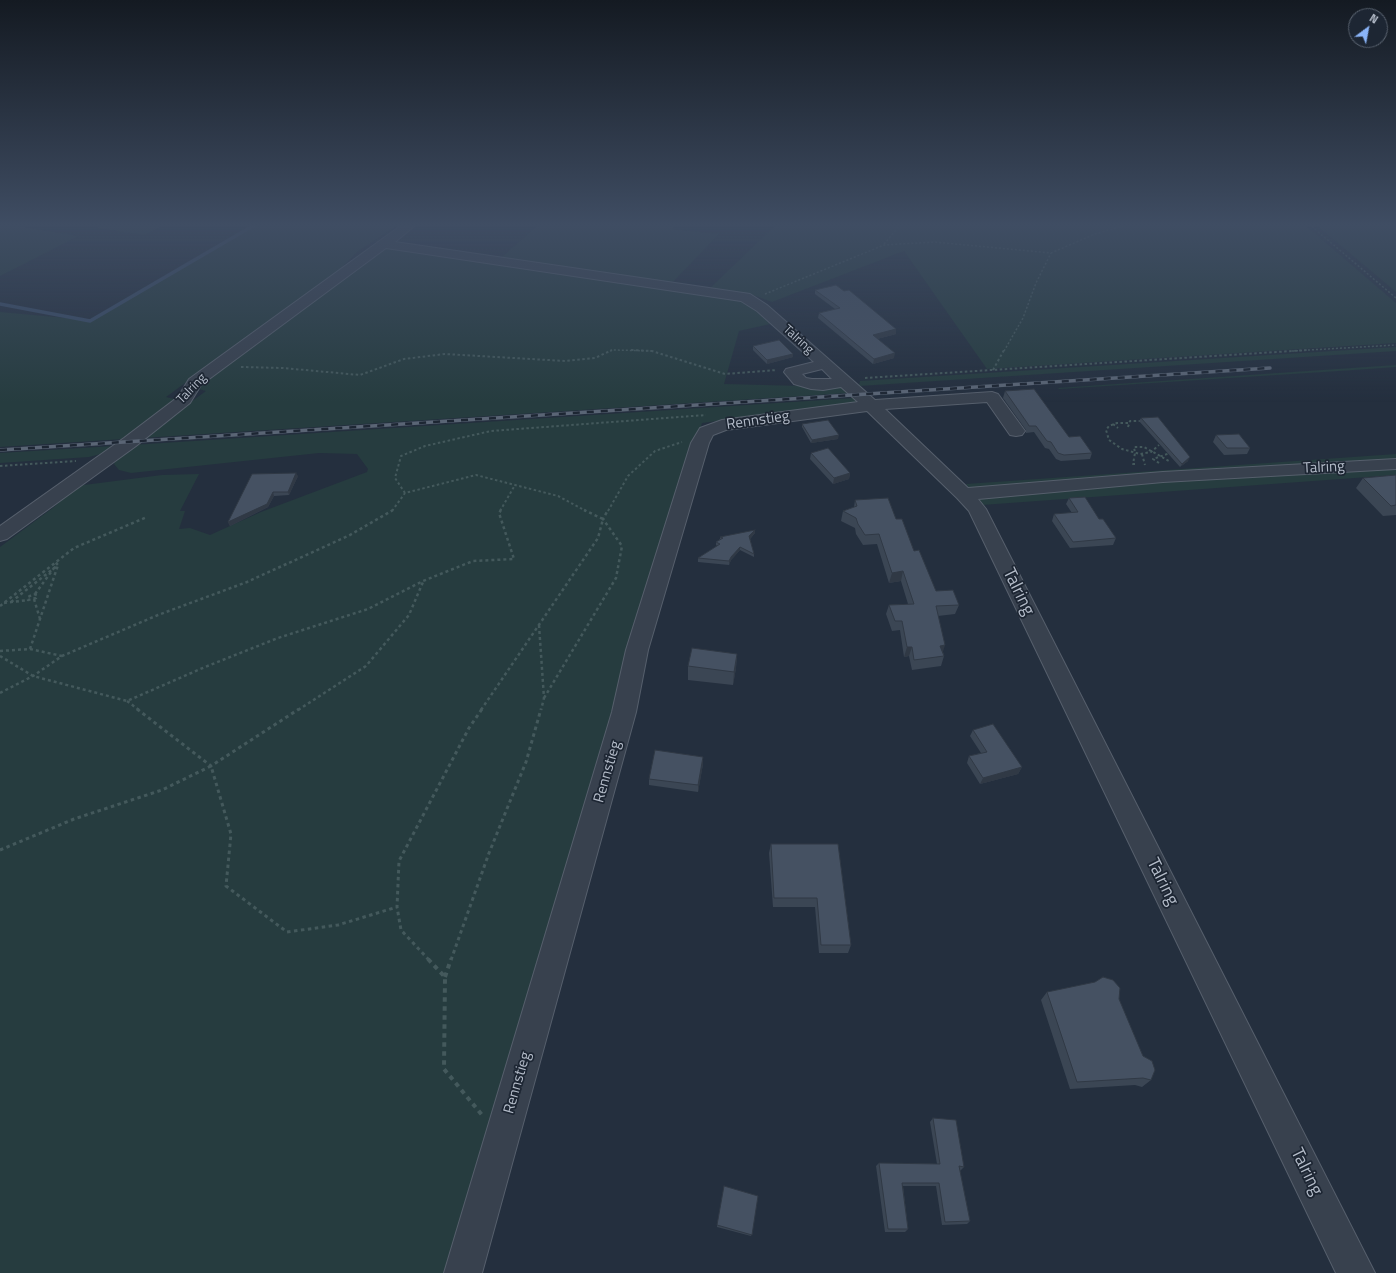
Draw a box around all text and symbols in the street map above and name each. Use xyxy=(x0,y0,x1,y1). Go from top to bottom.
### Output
north arrow xyxy=(1348,8,1388,48)
text: N xyxy=(1366,10,1381,27)
street label: Talring xyxy=(779,322,817,358)
street label: Talring xyxy=(174,371,210,407)
street label: Rennstieg xyxy=(725,408,791,434)
street label: Talring xyxy=(1303,458,1345,478)
street label: Talring xyxy=(997,565,1039,619)
street label: Rennstieg xyxy=(591,739,625,805)
street label: Talring xyxy=(1141,855,1183,909)
street label: Rennstieg xyxy=(501,1050,535,1116)
street label: Talring xyxy=(1285,1145,1327,1199)

